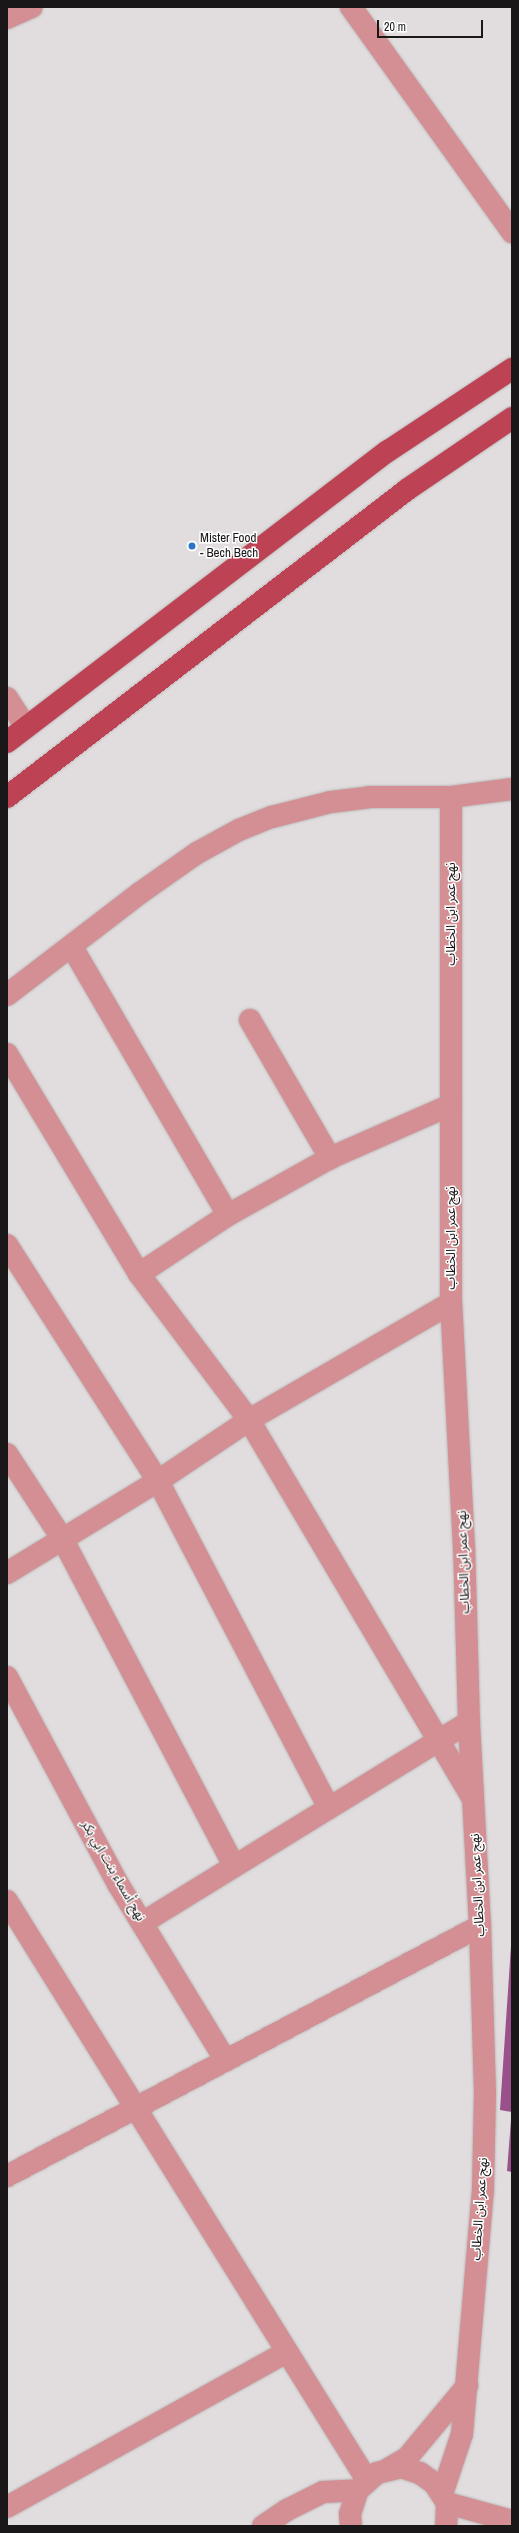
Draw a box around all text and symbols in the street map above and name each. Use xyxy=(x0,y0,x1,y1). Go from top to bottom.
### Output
scale bar xyxy=(379,12,485,38)
text: 20 m xyxy=(384,19,406,35)
place label: Mister Food - Bech Bech xyxy=(200,531,258,562)
marker: Mister Food - Bech Bech xyxy=(187,541,197,551)
street label: نهج عمر ابن الخطاب xyxy=(443,862,459,966)
street label: نهج عمر ابن الخطاب xyxy=(443,1186,459,1290)
street label: نهج عمر ابن الخطاب xyxy=(454,1510,474,1614)
street label: نهج أسماء بنت ابي بكر xyxy=(78,1818,148,1924)
street label: نهج عمر ابن الخطاب xyxy=(468,1833,488,1937)
street label: نهج عمر ابن الخطاب xyxy=(469,2157,491,2261)

